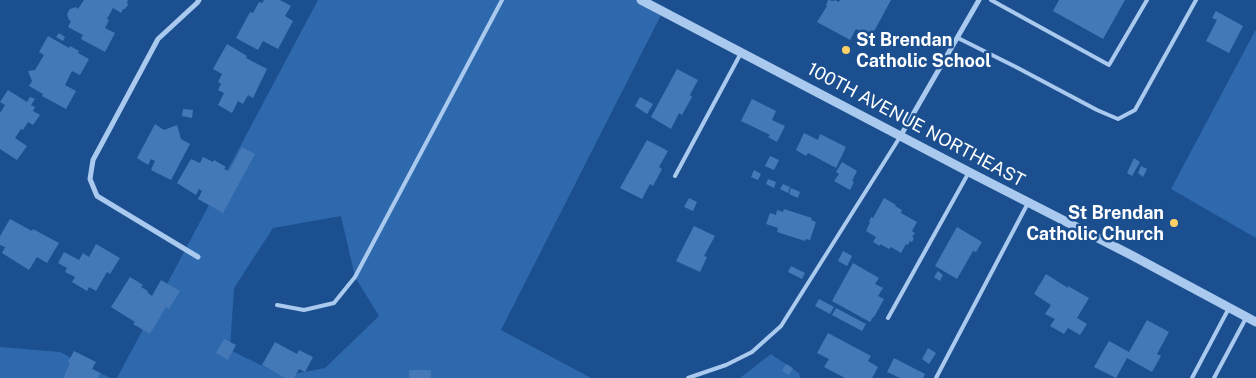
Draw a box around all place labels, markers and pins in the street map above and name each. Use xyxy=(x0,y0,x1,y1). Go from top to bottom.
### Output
place label: St Brendan Catholic School xyxy=(856,29,991,72)
marker: St Brendan Catholic School xyxy=(840,44,852,56)
place label: St Brendan Catholic Church xyxy=(1026,202,1164,244)
marker: St Brendan Catholic Church xyxy=(1168,217,1180,229)

